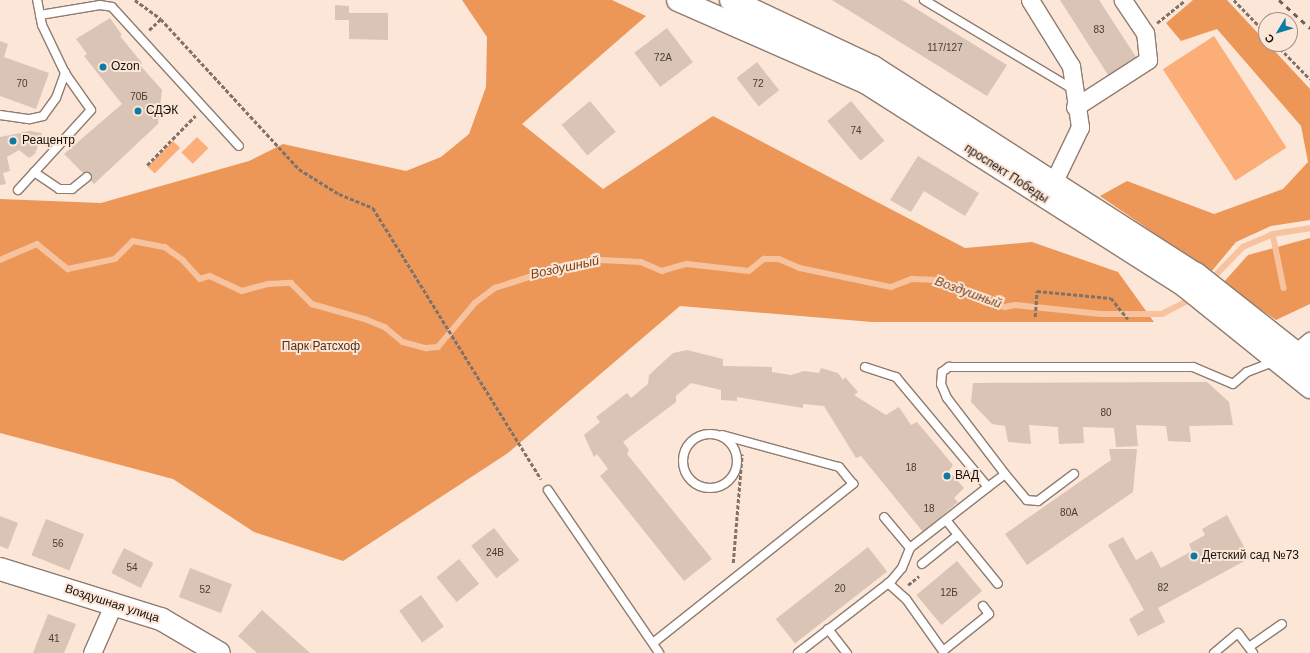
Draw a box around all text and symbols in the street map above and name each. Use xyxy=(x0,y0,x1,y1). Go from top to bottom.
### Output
north arrow xyxy=(1258,12,1298,52)
house number: 83 xyxy=(1093,24,1105,36)
text: С xyxy=(1262,32,1277,46)
house number: 117/127 xyxy=(927,42,963,54)
house number: 72А xyxy=(654,52,672,64)
place label: Ozon xyxy=(111,60,140,74)
marker: Ozon xyxy=(98,62,108,72)
house number: 70 xyxy=(16,78,28,90)
house number: 72 xyxy=(752,78,764,90)
house number: 70Б xyxy=(130,91,148,103)
place label: СДЭК xyxy=(146,104,178,118)
marker: СДЭК xyxy=(133,106,143,116)
house number: 74 xyxy=(850,125,862,137)
place label: Реацентр xyxy=(22,134,75,148)
marker: Реацентр xyxy=(7,135,19,147)
street label: проспект Победы xyxy=(961,141,1051,207)
water label: Воздушный xyxy=(529,253,601,283)
water label: Воздушный xyxy=(932,274,1004,312)
park label: Парк Ратсхоф xyxy=(282,340,360,354)
house number: 80 xyxy=(1100,407,1112,419)
house number: 18 xyxy=(905,462,917,474)
place label: ВАД xyxy=(955,469,979,483)
marker: ВАД xyxy=(942,471,952,481)
house number: 18 xyxy=(923,503,935,515)
house number: 80А xyxy=(1060,507,1078,519)
house number: 56 xyxy=(52,538,64,550)
house number: 24В xyxy=(486,547,504,559)
place label: Детский сад №73 xyxy=(1202,549,1299,563)
marker: Детский сад №73 xyxy=(1189,551,1199,561)
house number: 54 xyxy=(126,562,138,574)
street label: Воздушная улица xyxy=(63,582,161,626)
house number: 82 xyxy=(1157,582,1169,594)
house number: 20 xyxy=(834,583,846,595)
house number: 52 xyxy=(199,584,211,596)
house number: 12Б xyxy=(940,587,958,599)
house number: 41 xyxy=(48,633,60,645)

